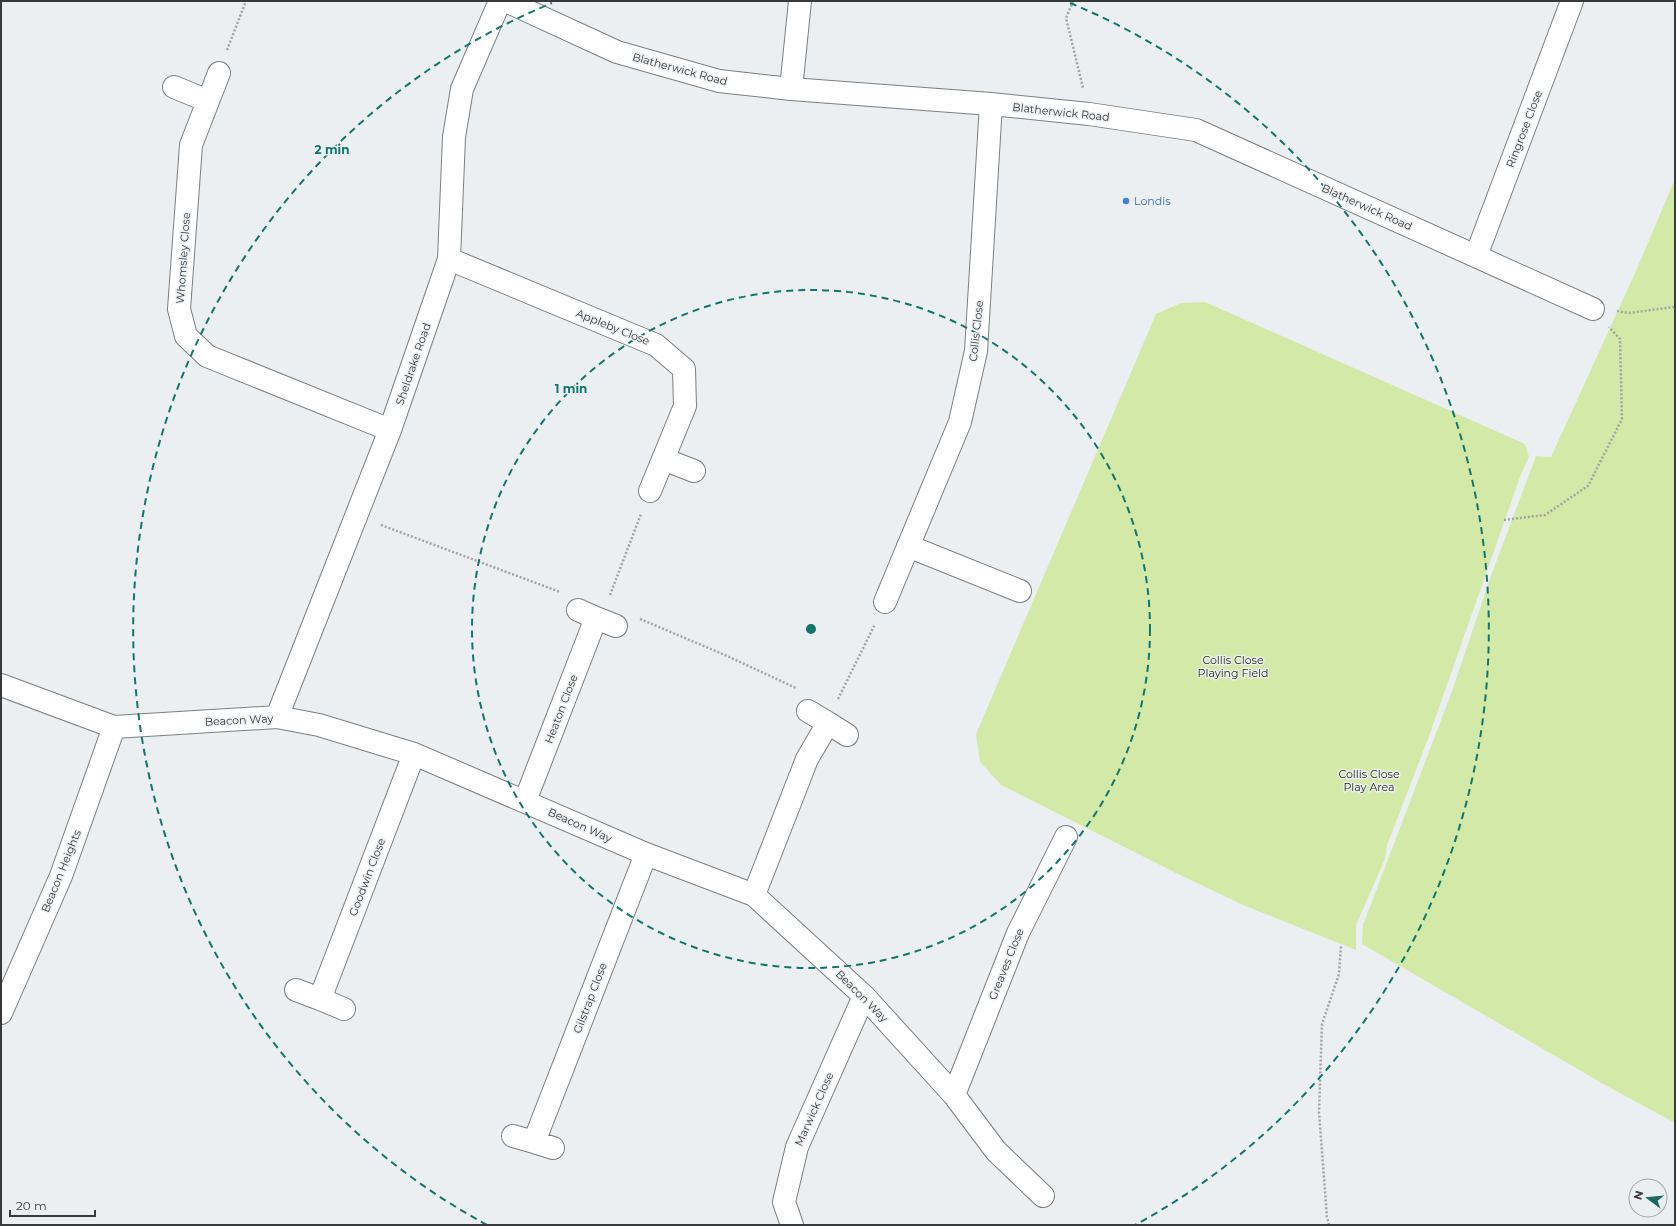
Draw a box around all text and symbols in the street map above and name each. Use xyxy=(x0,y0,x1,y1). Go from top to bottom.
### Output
street label: Blatherwick Road xyxy=(631,50,729,88)
street label: Ringrose Close xyxy=(1503,88,1545,170)
street label: Blatherwick Road xyxy=(1012,100,1110,124)
text: 2 min xyxy=(315,142,349,157)
street label: Blatherwick Road xyxy=(1319,181,1415,233)
place label: Londis xyxy=(1134,194,1171,208)
marker: Londis xyxy=(1121,196,1131,206)
street label: Whomsley Close xyxy=(173,212,193,304)
street label: Collis Close xyxy=(966,299,986,362)
street label: Appleby Close xyxy=(574,306,652,348)
street label: Sheldrake Road xyxy=(392,321,434,407)
text: 1 min xyxy=(555,381,587,396)
centre of rings xyxy=(804,622,818,636)
park label: Collis Close Playing Field xyxy=(1198,653,1268,680)
street label: Heaton Close xyxy=(541,672,581,746)
street label: Beacon Way xyxy=(204,711,274,729)
park label: Collis Close Play Area xyxy=(1338,767,1400,794)
street label: Beacon Way xyxy=(546,805,614,845)
street label: Beacon Heights xyxy=(38,827,84,914)
street label: Goodwin Close xyxy=(346,836,388,918)
street label: Greaves Close xyxy=(985,926,1027,1002)
street label: Gilstrap Close xyxy=(570,960,610,1035)
street label: Beacon Way xyxy=(833,967,891,1025)
street label: Marwick Close xyxy=(791,1070,837,1148)
north arrow xyxy=(1628,1178,1668,1218)
text: N xyxy=(1630,1189,1646,1201)
scale bar xyxy=(10,1192,95,1218)
text: 20 m xyxy=(16,1198,47,1213)

